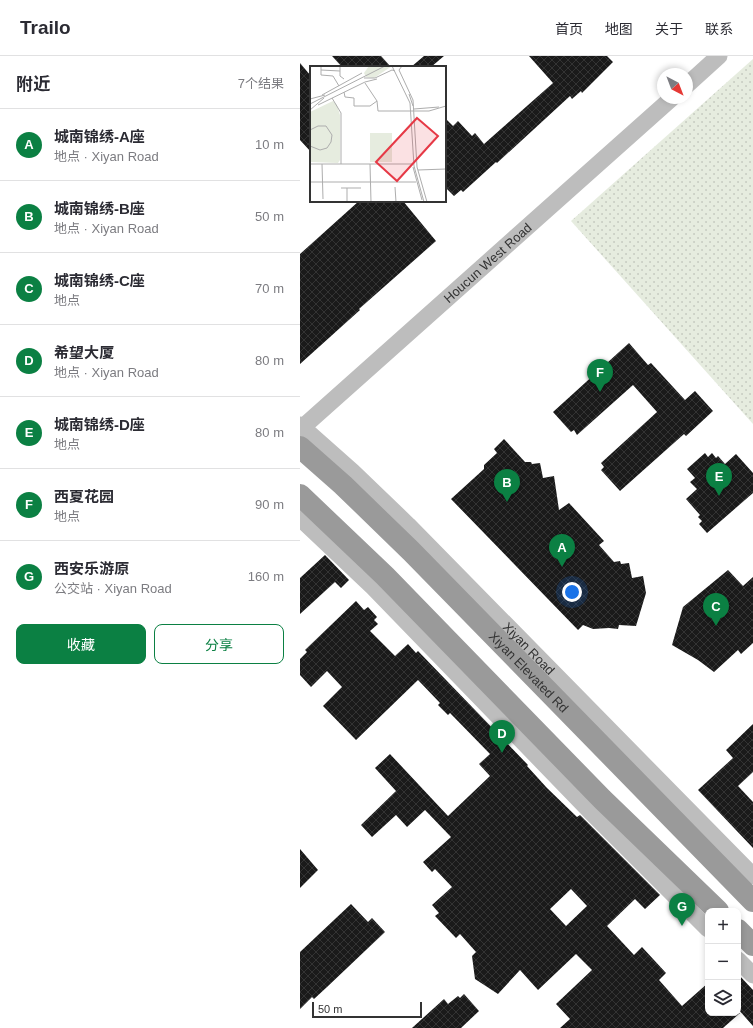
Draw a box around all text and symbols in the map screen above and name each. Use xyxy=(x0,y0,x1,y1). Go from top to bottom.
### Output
text: Trailo xyxy=(20,17,71,38)
text: 首页 xyxy=(555,21,583,37)
text: 地图 xyxy=(605,21,633,37)
text: 关于 xyxy=(655,21,683,37)
text: 联系 xyxy=(705,21,733,37)
inset map xyxy=(310,66,446,202)
north arrow xyxy=(657,68,693,104)
text: 附近 xyxy=(16,75,50,94)
text: 7个结果 xyxy=(238,76,284,91)
text: 城南锦绣-A座 xyxy=(54,128,145,145)
text: A xyxy=(24,137,34,152)
text: 10 m xyxy=(255,137,284,152)
text: 地点 · Xiyan Road xyxy=(54,149,159,164)
text: 城南锦绣-B座 xyxy=(54,200,145,217)
text: B xyxy=(24,209,34,224)
text: 50 m xyxy=(255,209,284,224)
street label: Houcun West Road xyxy=(440,220,534,306)
text: 地点 · Xiyan Road xyxy=(54,221,159,236)
text: 城南锦绣-C座 xyxy=(54,272,145,289)
text: C xyxy=(24,281,34,296)
text: 70 m xyxy=(255,281,284,296)
text: 地点 xyxy=(54,293,80,308)
text: 希望大厦 xyxy=(54,344,114,361)
text: D xyxy=(24,353,34,368)
text: 80 m xyxy=(255,353,284,368)
pin: F xyxy=(587,359,613,392)
text: 地点 · Xiyan Road xyxy=(54,365,159,380)
text: 城南锦绣-D座 xyxy=(54,416,145,433)
text: E xyxy=(25,425,33,440)
text: 80 m xyxy=(255,425,284,440)
text: 地点 xyxy=(54,437,80,452)
pin: E xyxy=(706,463,732,496)
pin: B xyxy=(494,469,520,502)
text: 西夏花园 xyxy=(54,488,114,505)
text: F xyxy=(25,497,33,512)
text: 90 m xyxy=(255,497,284,512)
text: 地点 xyxy=(54,509,80,524)
pin: A xyxy=(549,534,575,567)
text: 西安乐游原 xyxy=(54,560,129,577)
text: G xyxy=(24,569,34,584)
text: 160 m xyxy=(248,569,284,584)
text: 公交站 · Xiyan Road xyxy=(54,581,172,596)
your location xyxy=(562,582,582,602)
pin: C xyxy=(703,593,729,626)
street label: Xiyan Road xyxy=(500,619,558,677)
button: 收藏 xyxy=(16,624,146,664)
button: 分享 xyxy=(154,624,284,664)
street label: Xiyan Elevated Rd xyxy=(486,628,572,715)
pin: D xyxy=(489,720,515,753)
pin: G xyxy=(669,893,695,926)
map controls xyxy=(705,908,741,1016)
button: + xyxy=(705,908,741,944)
button: − xyxy=(705,944,741,980)
button: layers xyxy=(705,980,741,1016)
scale bar xyxy=(312,1000,422,1019)
text: 50 m xyxy=(318,1003,342,1015)

